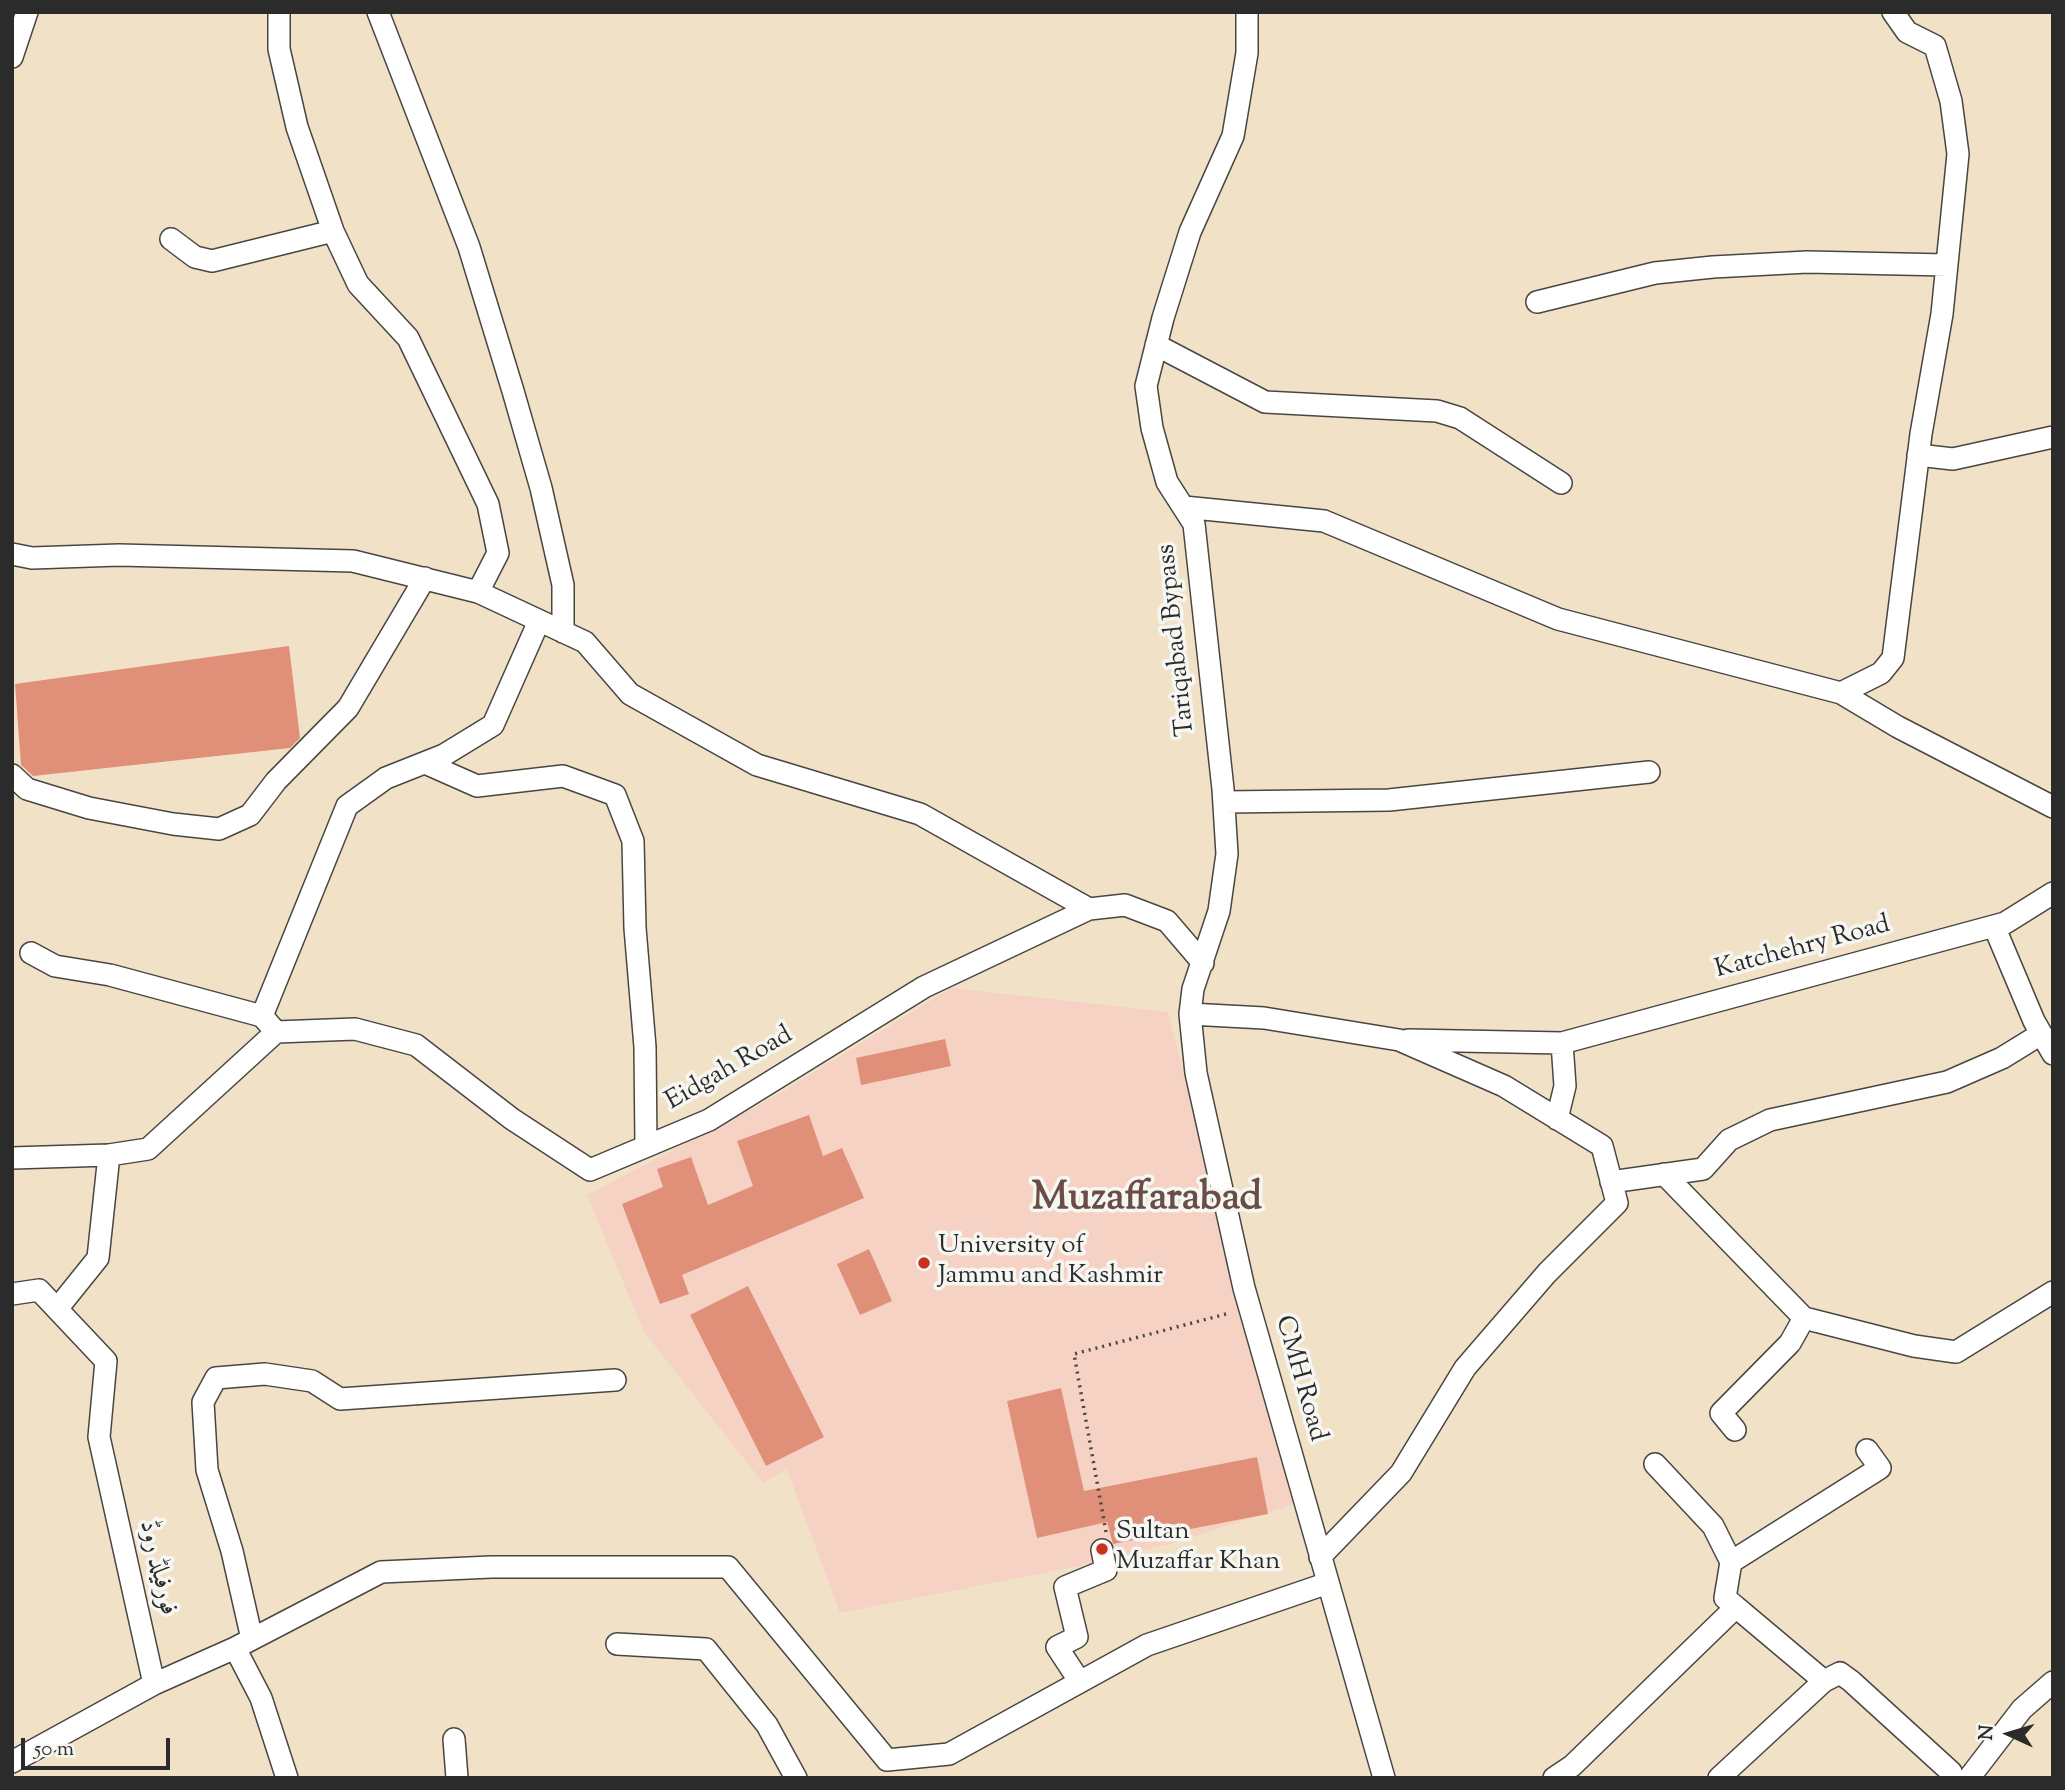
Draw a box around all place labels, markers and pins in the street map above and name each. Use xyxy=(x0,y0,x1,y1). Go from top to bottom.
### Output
place label: University of Jammu and Kashmir xyxy=(938,1232,1163,1294)
marker: University of Jammu and Kashmir xyxy=(916,1255,932,1271)
place label: Sultan Muzaffar Khan xyxy=(1116,1518,1280,1580)
marker: Sultan Muzaffar Khan xyxy=(1094,1541,1110,1557)

